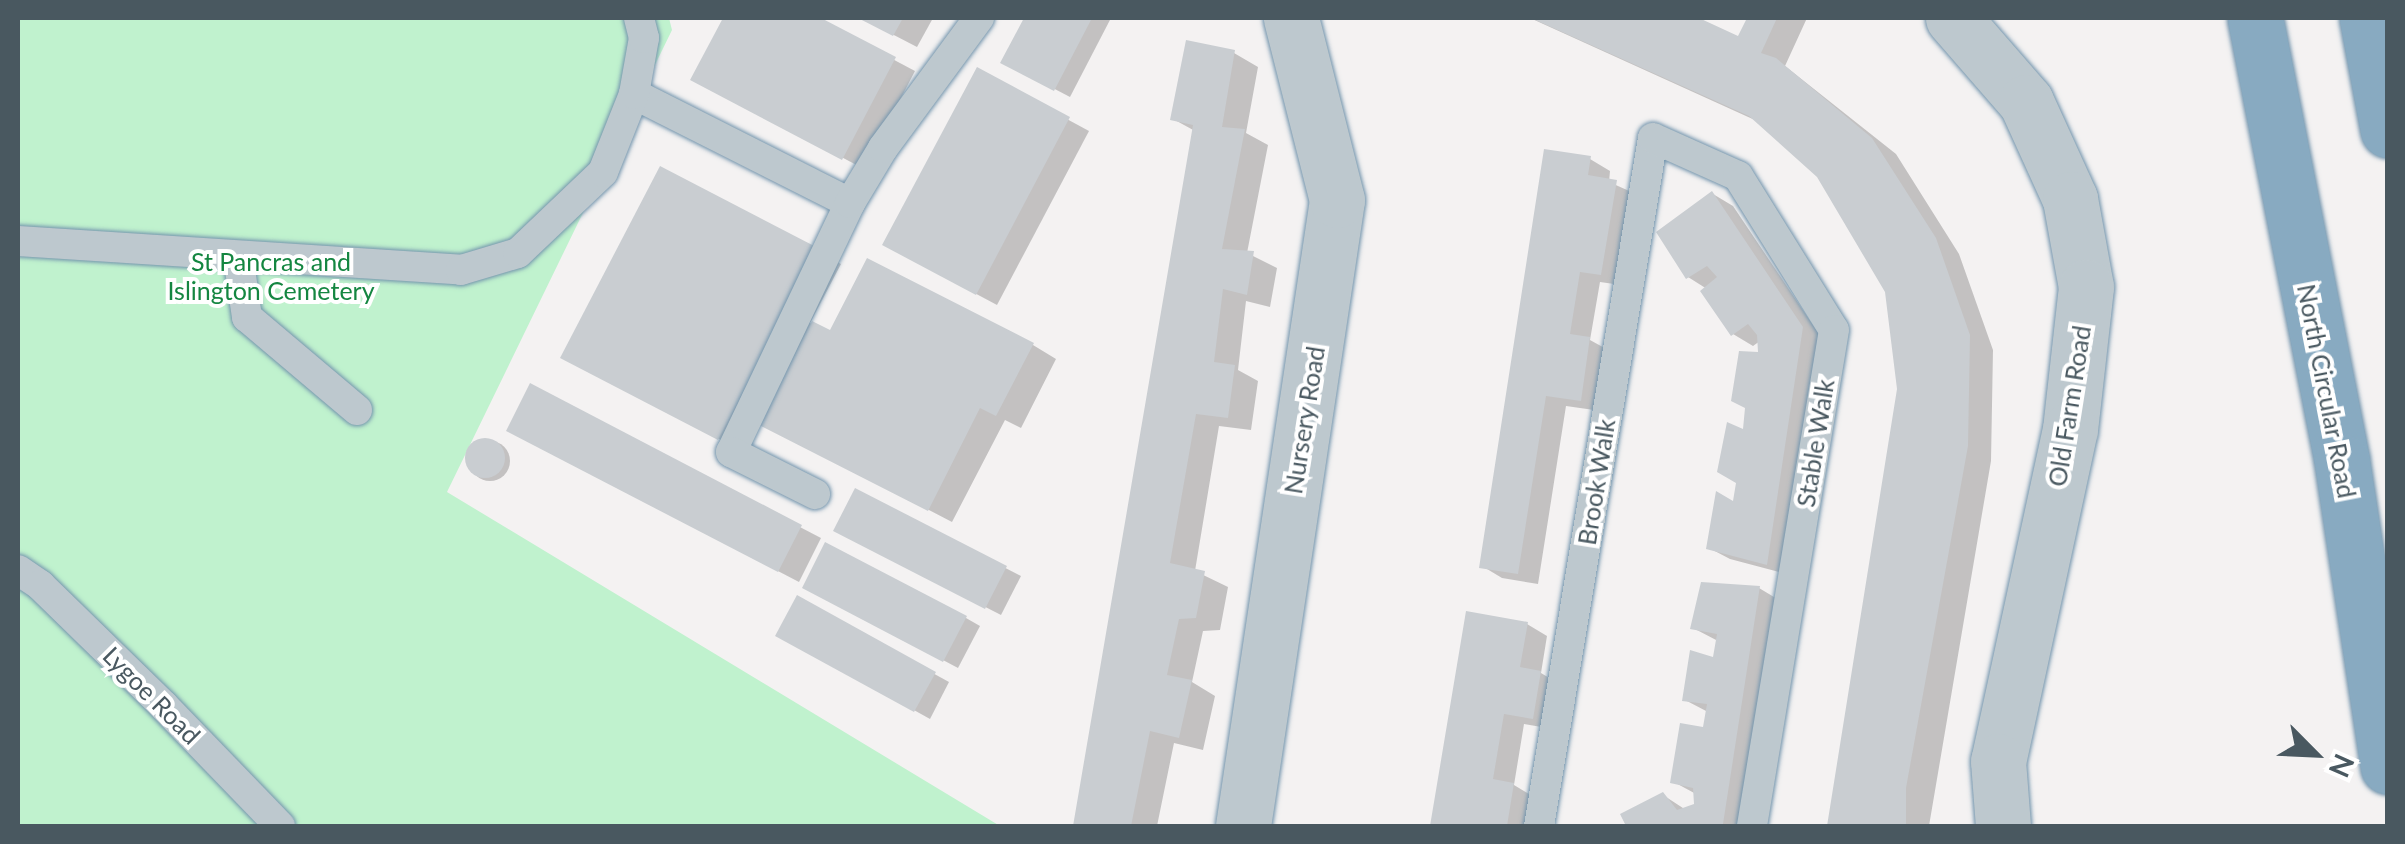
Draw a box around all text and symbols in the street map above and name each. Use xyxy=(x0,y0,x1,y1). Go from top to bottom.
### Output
park label: St Pancras and Islington Cemetery xyxy=(167,247,375,306)
street label: North Circular Road xyxy=(2292,281,2362,501)
street label: Old Farm Road xyxy=(2041,323,2097,489)
street label: Nursery Road xyxy=(1277,344,1331,496)
street label: Stable Walk xyxy=(1790,377,1840,509)
street label: Brook Walk xyxy=(1571,417,1621,547)
street label: Lygoe Road xyxy=(97,640,207,750)
north arrow xyxy=(2265,704,2365,804)
text: N xyxy=(2322,749,2362,783)

